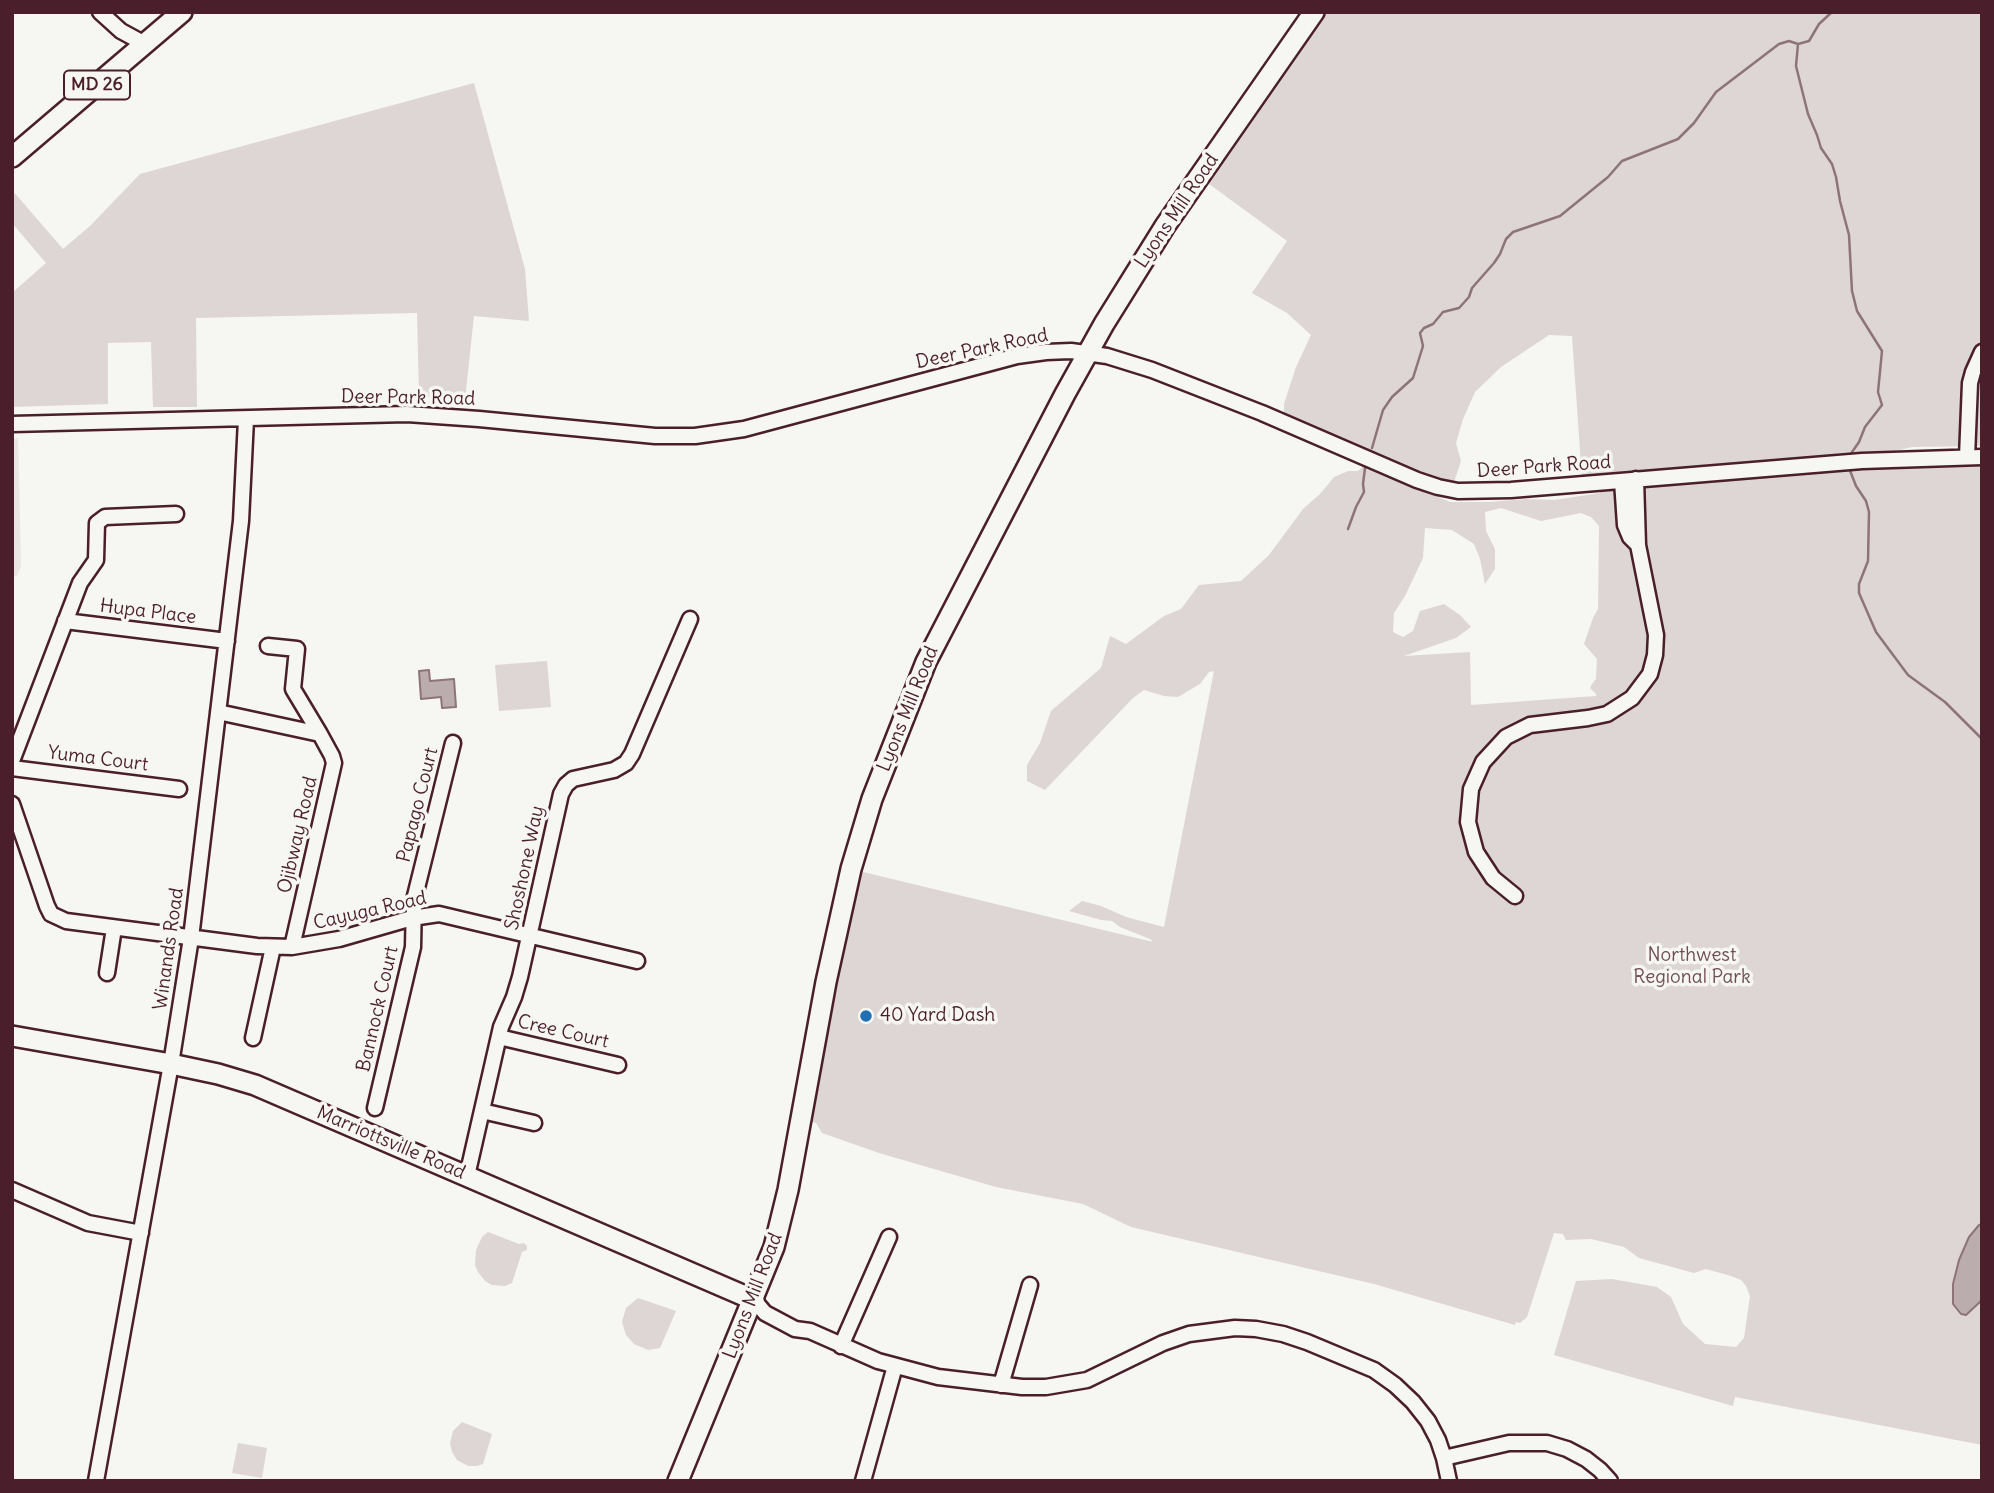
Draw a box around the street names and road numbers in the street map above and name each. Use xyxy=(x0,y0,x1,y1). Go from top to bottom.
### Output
road number: MD 26 xyxy=(64,70,130,100)
street label: Lyons Mill Road xyxy=(1130,150,1224,272)
street label: Deer Park Road xyxy=(914,324,1050,374)
street label: Deer Park Road xyxy=(341,385,475,411)
street label: Deer Park Road xyxy=(1476,451,1612,483)
street label: Hupa Place xyxy=(99,595,197,629)
street label: Lyons Mill Road xyxy=(873,643,943,775)
street label: Yuma Court xyxy=(47,742,149,776)
street label: Papago Court xyxy=(393,745,443,865)
street label: Ojibway Road xyxy=(273,774,323,896)
street label: Shoshone Way xyxy=(501,804,549,932)
street label: Winands Road xyxy=(149,886,189,1012)
street label: Cayuga Road xyxy=(311,887,429,935)
street label: Bannock Court xyxy=(352,944,404,1074)
street label: Cree Court xyxy=(515,1010,611,1054)
street label: Marriottsville Road xyxy=(313,1101,469,1185)
street label: Lyons Mill Road xyxy=(719,1230,787,1362)

